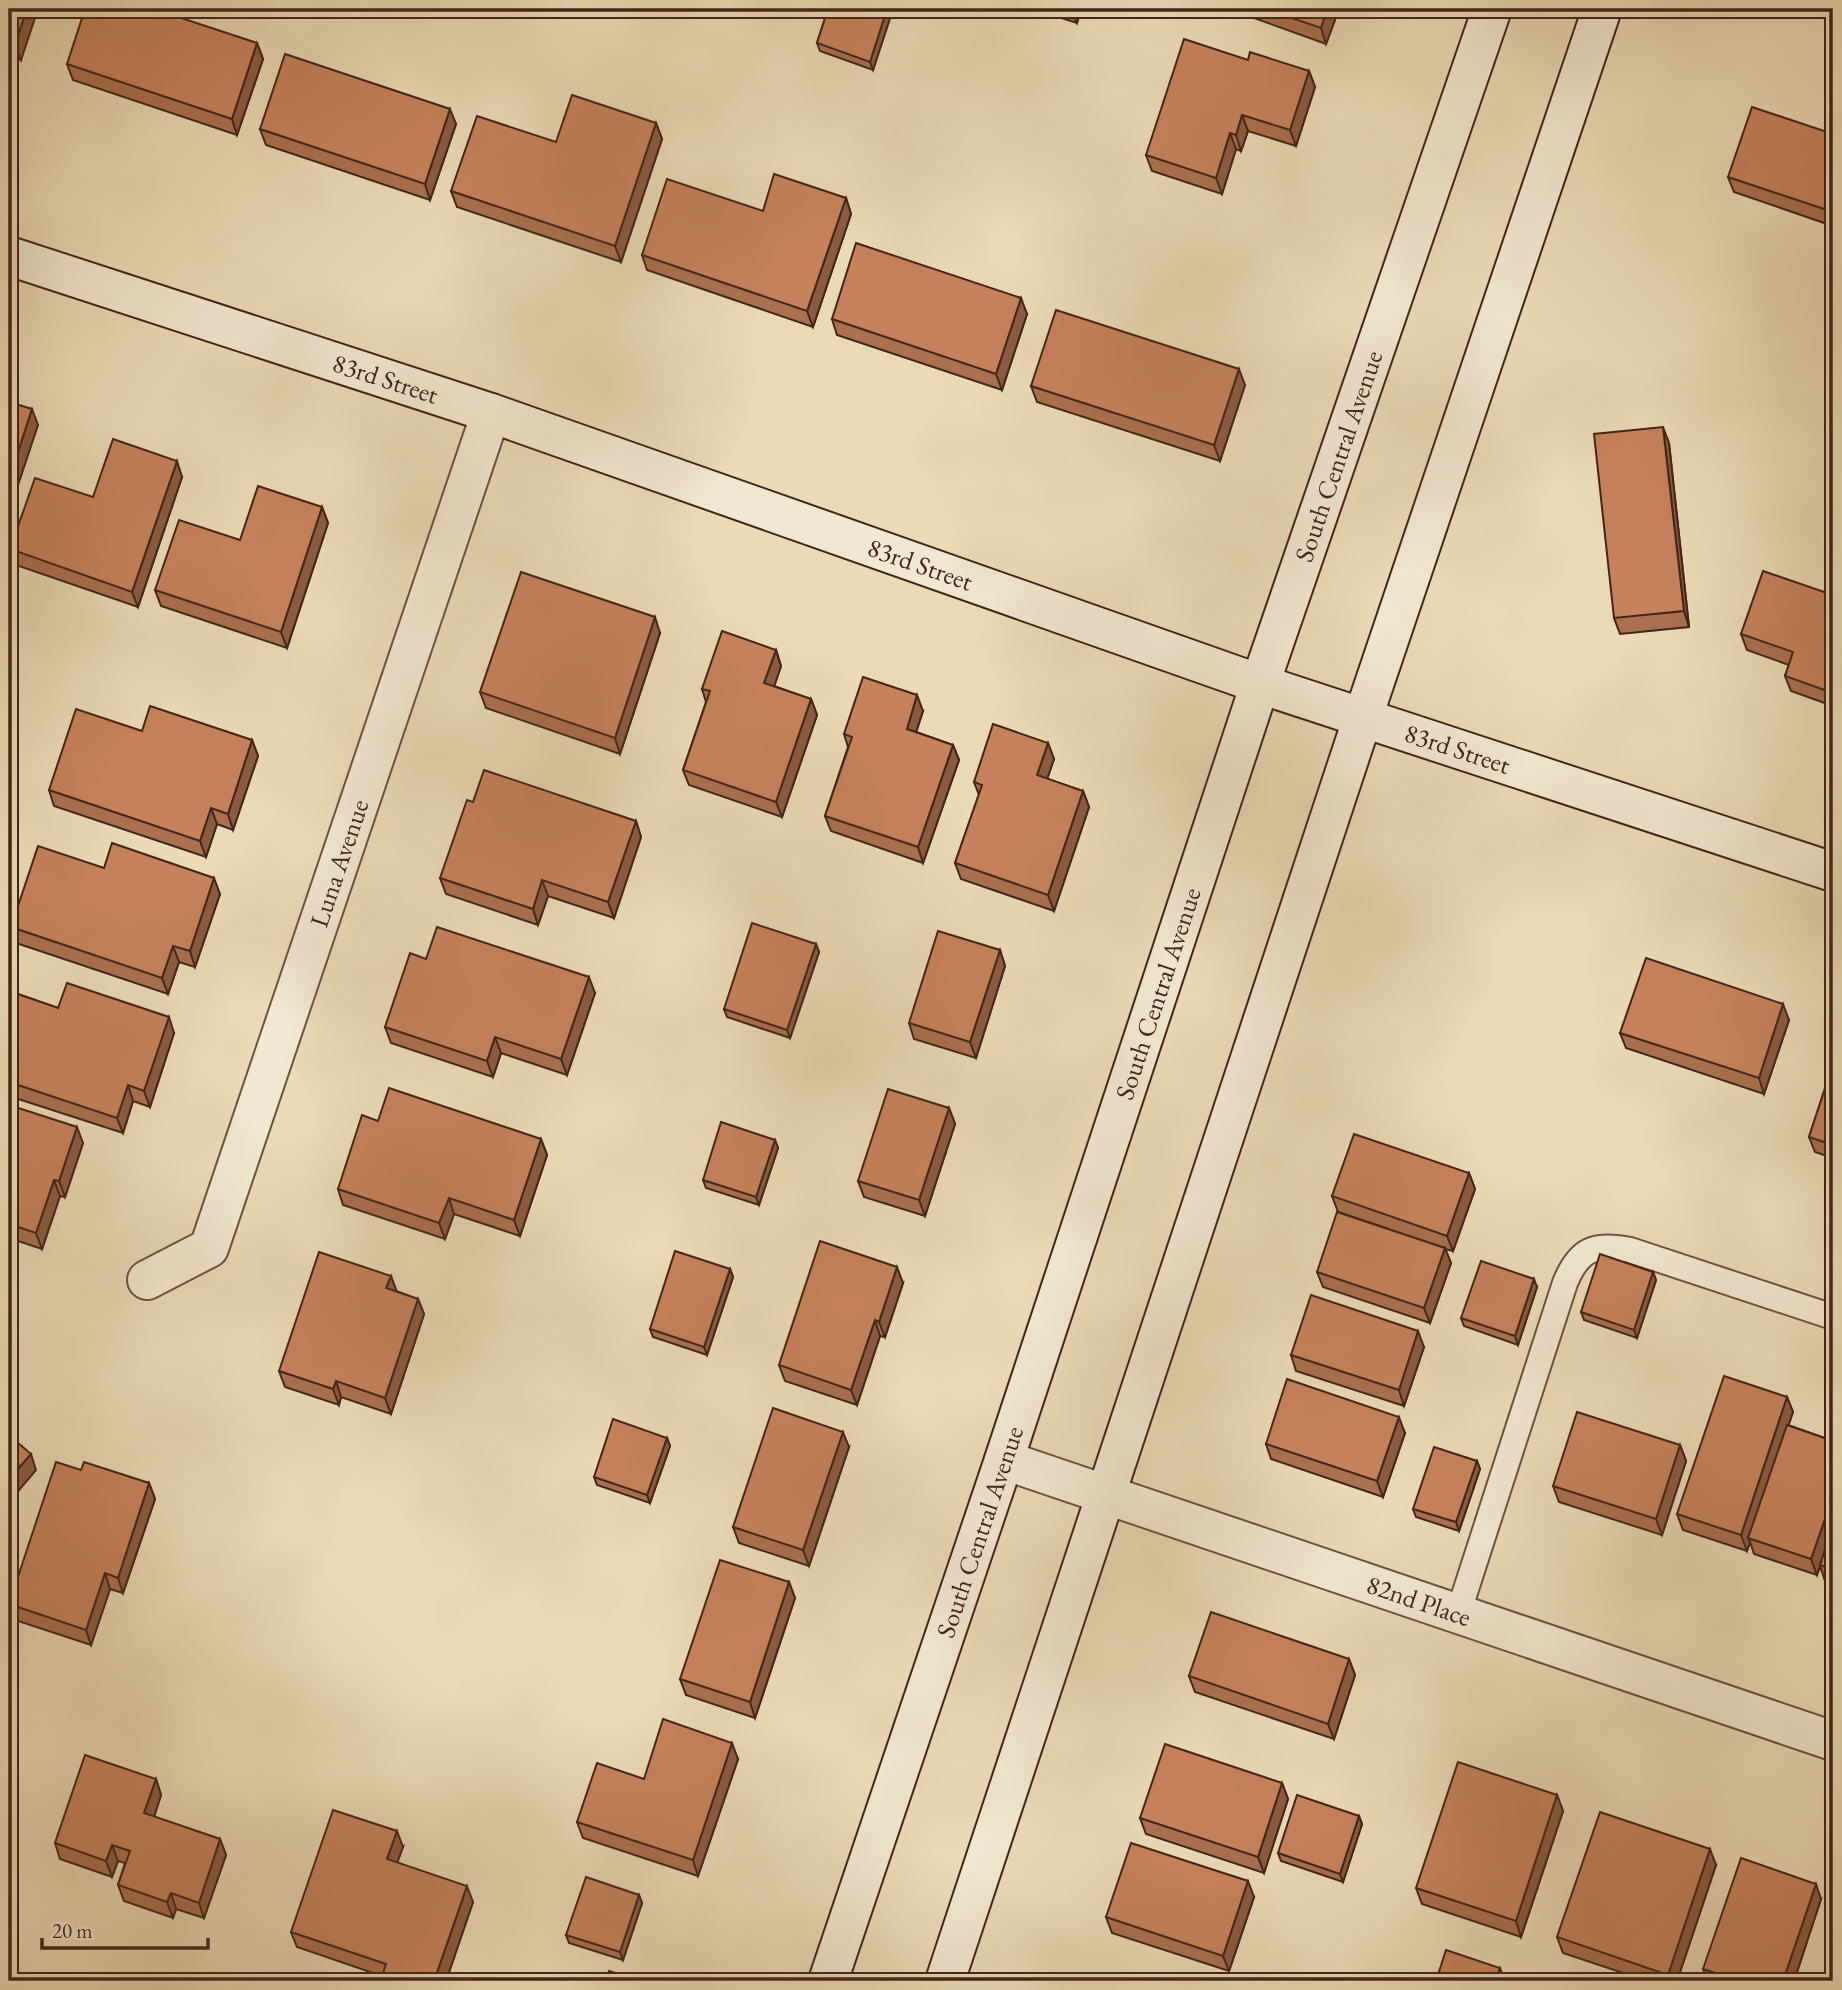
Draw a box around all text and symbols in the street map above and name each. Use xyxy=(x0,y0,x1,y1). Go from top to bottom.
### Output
street label: 83rd Street xyxy=(328,346,443,412)
street label: South Central Avenue xyxy=(1286,346,1390,566)
street label: 83rd Street xyxy=(863,530,977,598)
street label: 83rd Street xyxy=(1400,716,1515,782)
street label: Luna Avenue xyxy=(302,795,376,932)
street label: South Central Avenue xyxy=(1107,883,1209,1104)
street label: South Central Avenue xyxy=(928,1422,1031,1642)
street label: 82nd Place xyxy=(1362,1567,1476,1634)
scale bar xyxy=(42,1906,208,1950)
text: 20 m xyxy=(52,1917,93,1944)

